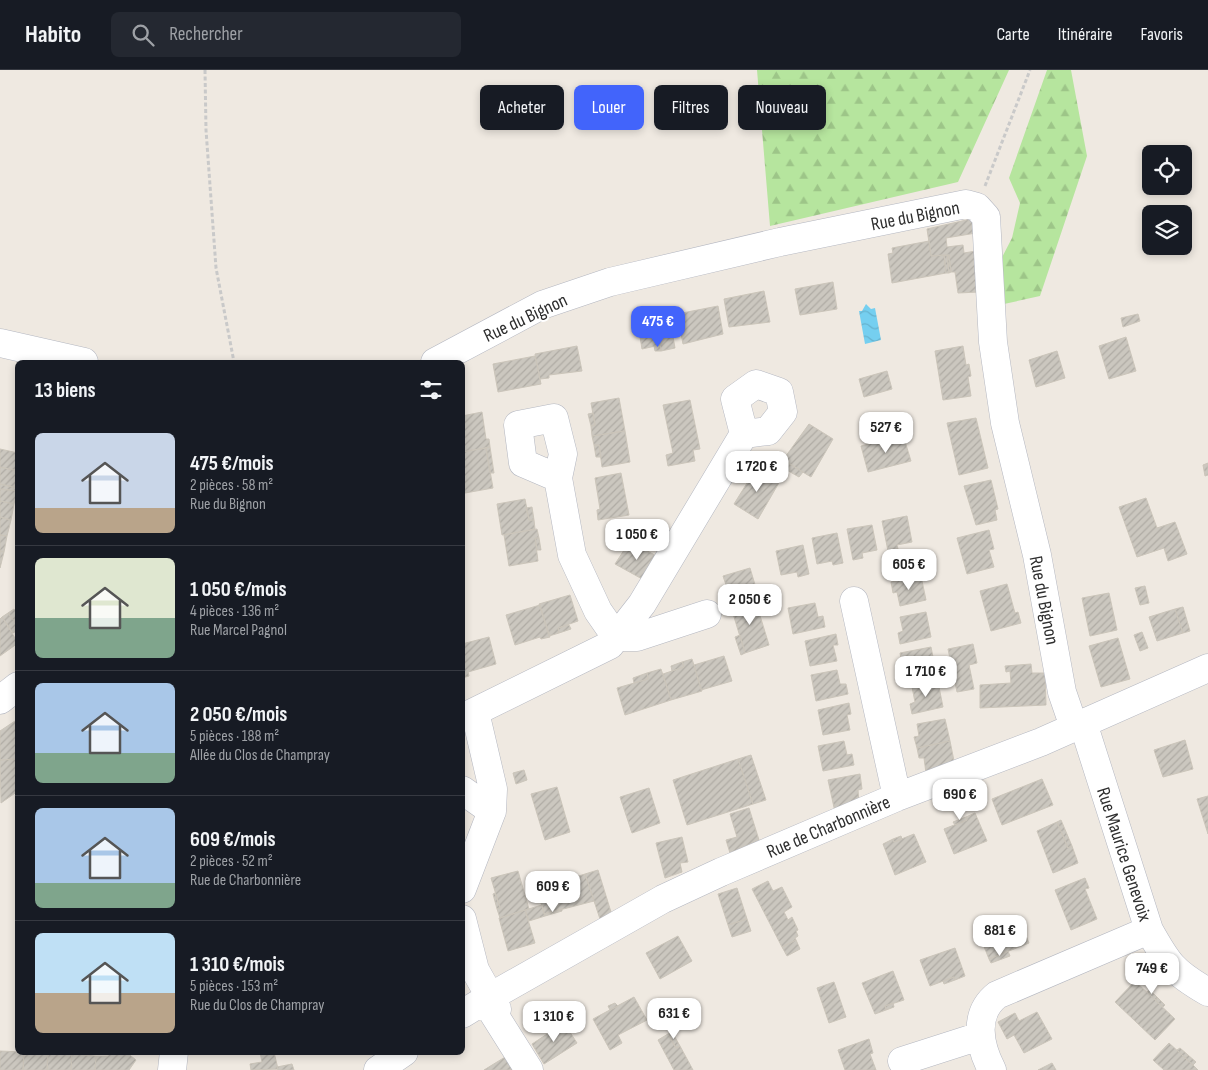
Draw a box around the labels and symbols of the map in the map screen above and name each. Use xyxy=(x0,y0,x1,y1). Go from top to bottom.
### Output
street label: Rue du Bignon xyxy=(869,197,962,236)
street label: Rue du Bignon xyxy=(480,289,571,348)
pin: 475 € xyxy=(623,306,693,348)
pin: 527 € xyxy=(851,412,921,454)
pin: 1 720 € xyxy=(711,450,803,493)
pin: 1 050 € xyxy=(591,518,683,561)
pin: 605 € xyxy=(874,548,944,591)
street label: Rue du Bignon xyxy=(1024,554,1063,647)
pin: 2 050 € xyxy=(704,584,796,626)
pin: 1 710 € xyxy=(880,656,972,698)
pin: 690 € xyxy=(925,778,995,821)
street label: Rue Maurice Genevoix xyxy=(1091,785,1156,924)
street label: Rue de Charbonnière xyxy=(763,791,894,864)
pin: 609 € xyxy=(518,870,588,913)
pin: 881 € xyxy=(965,914,1035,957)
pin: 749 € xyxy=(1117,952,1187,995)
pin: 631 € xyxy=(639,998,709,1040)
pin: 1 310 € xyxy=(508,1000,600,1043)

